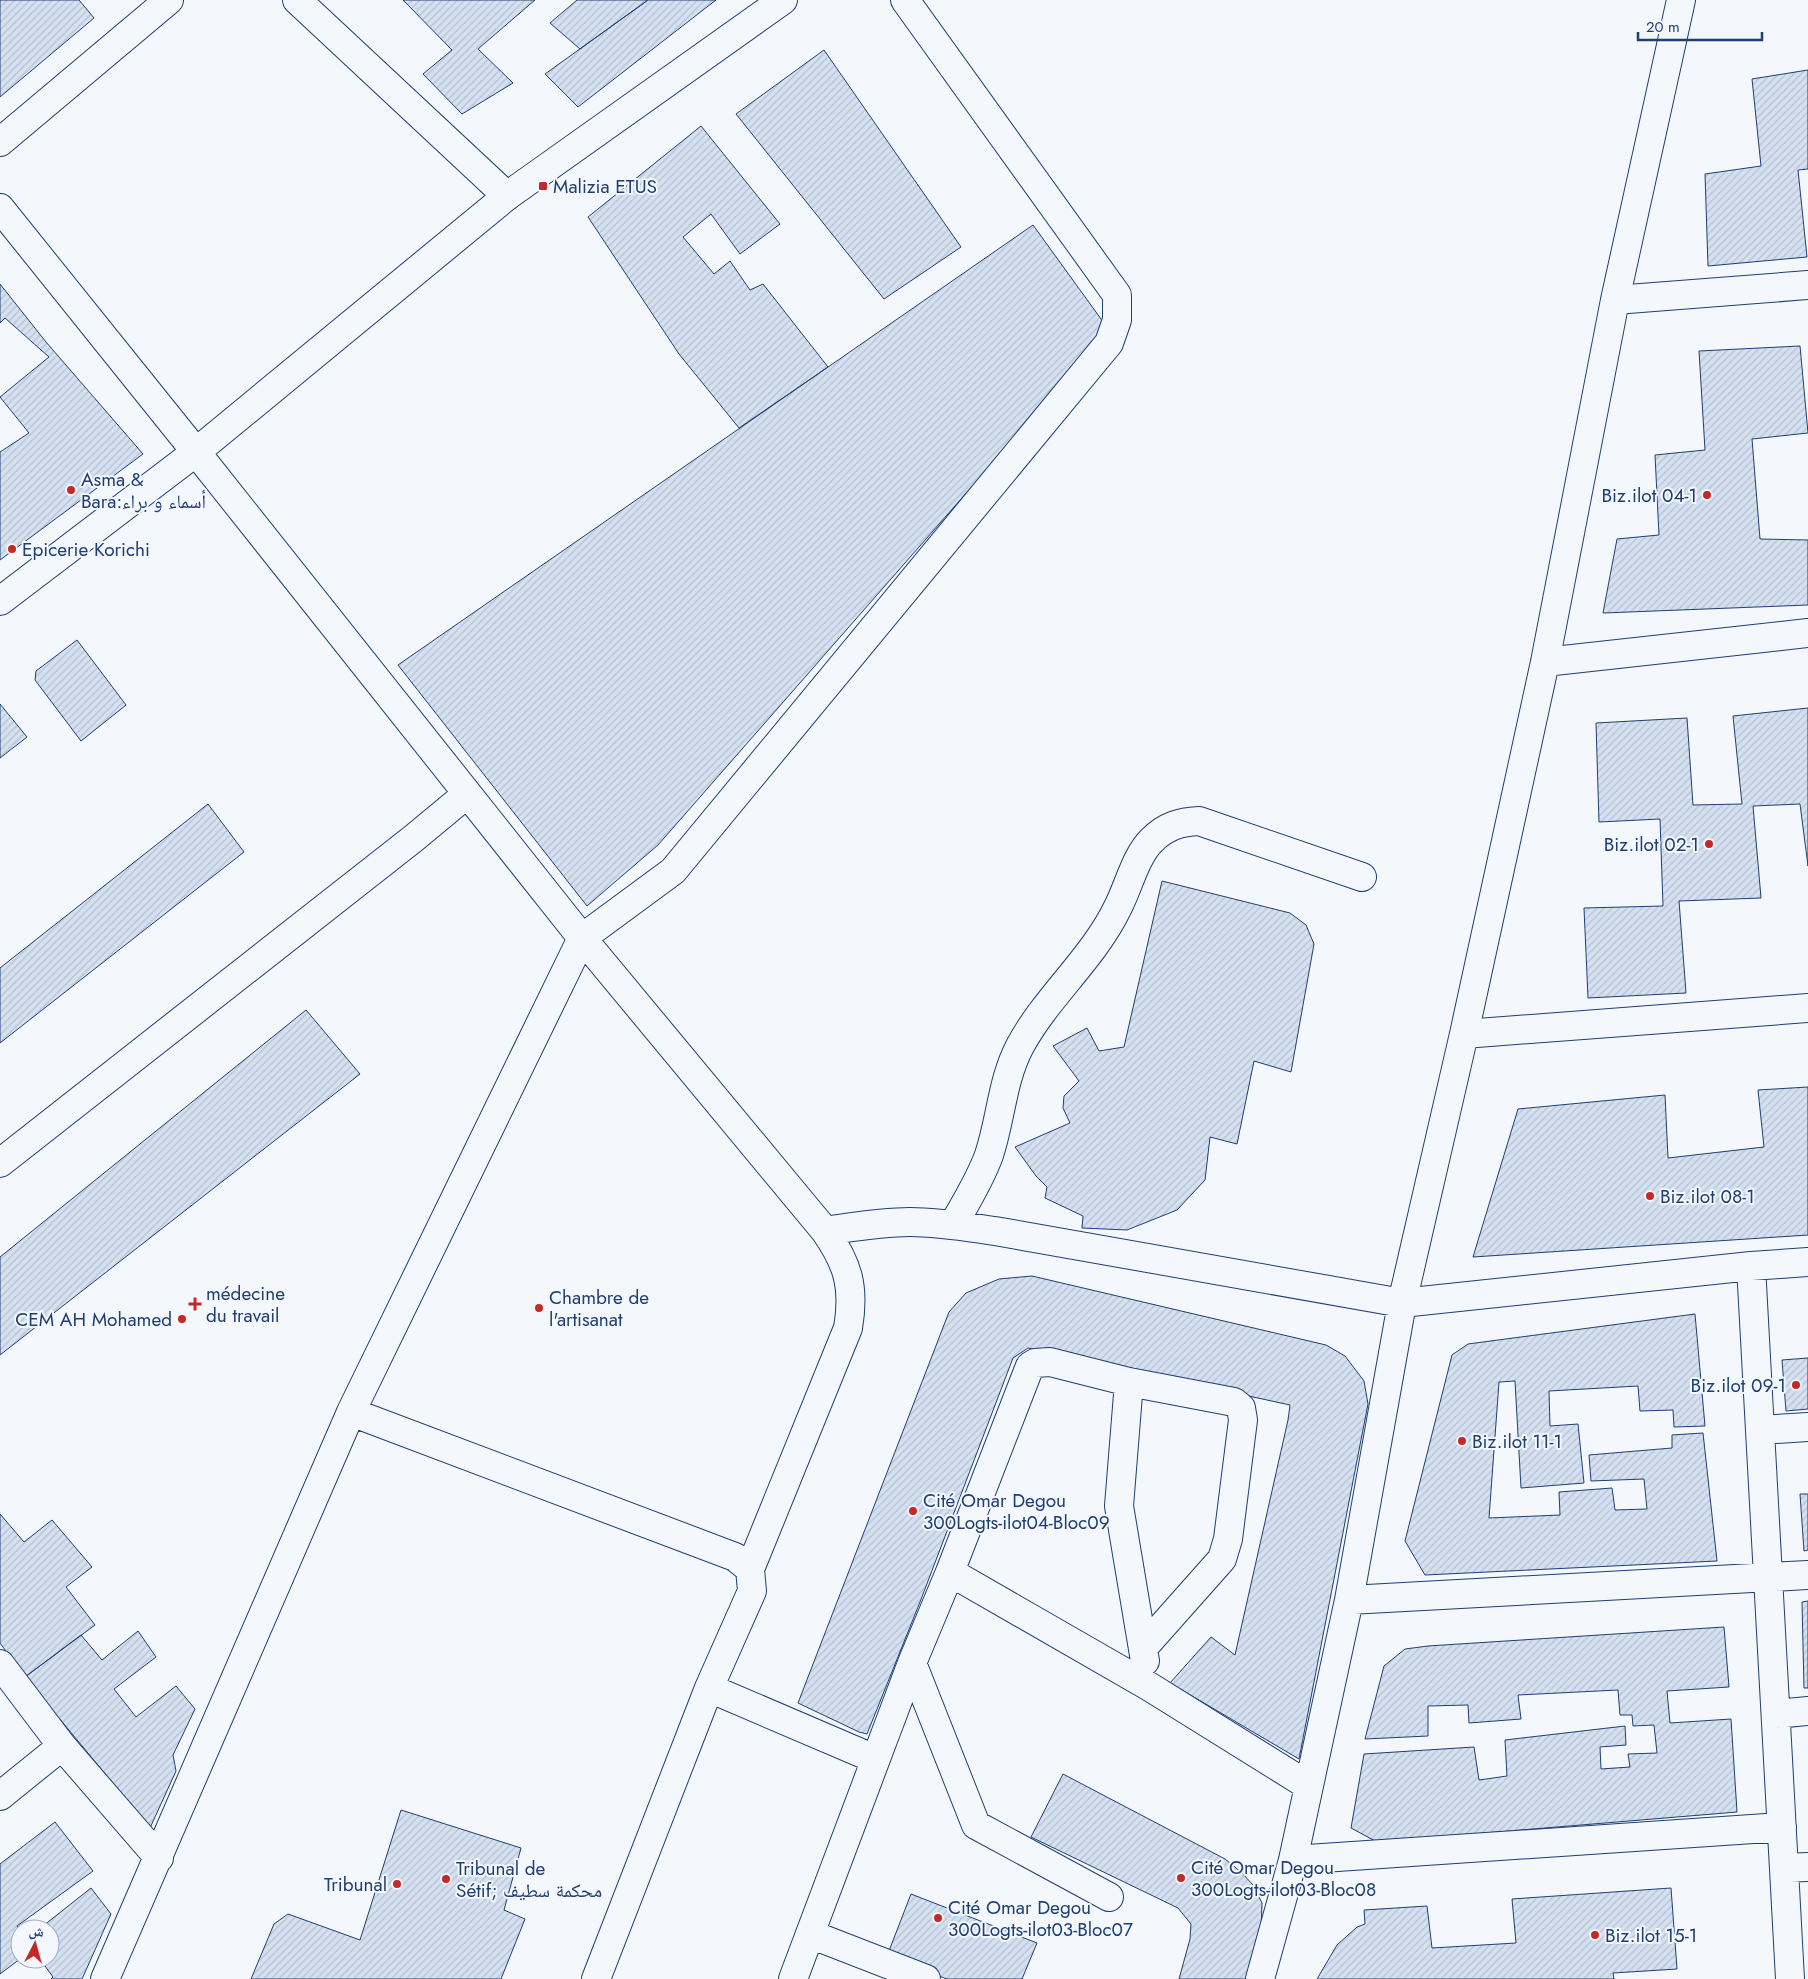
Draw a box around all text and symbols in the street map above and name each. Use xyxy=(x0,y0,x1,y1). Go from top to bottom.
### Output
scale bar xyxy=(1638,10,1762,42)
text: 20 m xyxy=(1646,16,1680,38)
place label: Malizia ETUS xyxy=(553,173,657,200)
marker: Malizia ETUS xyxy=(537,180,549,192)
place label: Asma & Bara:أسماء و براء xyxy=(81,466,206,515)
place label: Biz.ilot 04-1 xyxy=(1601,482,1697,509)
marker: Asma & Bara:أسماء و براء xyxy=(65,484,77,496)
marker: Biz.ilot 04-1 xyxy=(1701,489,1713,501)
place label: Epicerie Korichi xyxy=(22,536,150,563)
marker: Epicerie Korichi xyxy=(6,543,18,555)
place label: Biz.ilot 02-1 xyxy=(1604,831,1699,858)
marker: Biz.ilot 02-1 xyxy=(1703,838,1715,850)
place label: Biz.ilot 08-1 xyxy=(1660,1183,1755,1210)
marker: Biz.ilot 08-1 xyxy=(1644,1190,1656,1202)
place label: médecine du travail xyxy=(206,1280,285,1329)
place label: Chambre de l'artisanat xyxy=(549,1284,649,1333)
marker: médecine du travail xyxy=(188,1297,202,1311)
marker: Chambre de l'artisanat xyxy=(533,1302,545,1314)
place label: CEM AH Mohamed xyxy=(15,1306,172,1333)
marker: CEM AH Mohamed xyxy=(176,1313,188,1325)
place label: Biz.ilot 09-1 xyxy=(1691,1372,1786,1399)
marker: Biz.ilot 09-1 xyxy=(1790,1379,1802,1391)
place label: Biz.ilot 11-1 xyxy=(1472,1428,1562,1455)
marker: Biz.ilot 11-1 xyxy=(1456,1435,1468,1447)
place label: Cité Omar Degou 300Logts-ilot04-Bloc09 xyxy=(923,1487,1110,1536)
marker: Cité Omar Degou 300Logts-ilot04-Bloc09 xyxy=(907,1505,919,1517)
place label: Cité Omar Degou 300Logts-ilot03-Bloc08 xyxy=(1191,1854,1376,1903)
place label: Tribunal de Sétif; محكمة سطيف xyxy=(456,1855,602,1904)
place label: Tribunal xyxy=(324,1871,387,1898)
marker: Cité Omar Degou 300Logts-ilot03-Bloc08 xyxy=(1175,1872,1187,1884)
marker: Tribunal de Sétif; محكمة سطيف xyxy=(440,1873,452,1885)
marker: Tribunal xyxy=(391,1878,403,1890)
place label: Cité Omar Degou 300Logts-ilot03-Bloc07 xyxy=(948,1894,1133,1943)
marker: Cité Omar Degou 300Logts-ilot03-Bloc07 xyxy=(932,1912,944,1924)
north arrow xyxy=(10,1919,60,1969)
text: ش xyxy=(28,1920,45,1942)
place label: Biz.ilot 15-1 xyxy=(1605,1922,1697,1949)
marker: Biz.ilot 15-1 xyxy=(1589,1929,1601,1941)

